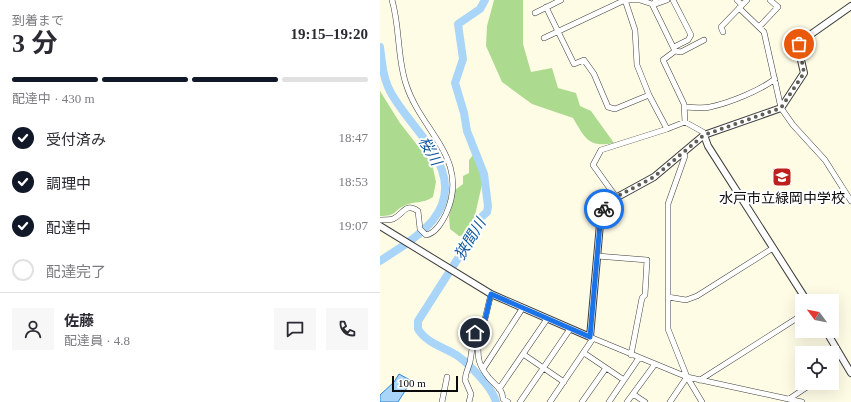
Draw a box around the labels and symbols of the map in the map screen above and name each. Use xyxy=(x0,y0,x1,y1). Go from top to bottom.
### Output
pin xyxy=(782,27,816,61)
water label: 桜川 xyxy=(416,134,445,170)
school or university icon: 水戸市立緑岡中学校 xyxy=(771,166,793,188)
courier xyxy=(584,189,624,229)
place label: 水戸市立緑岡中学校 xyxy=(719,191,845,206)
water label: 狭間川 xyxy=(452,214,489,262)
north arrow xyxy=(795,294,839,338)
pin xyxy=(458,316,492,350)
scale bar xyxy=(392,374,458,393)

